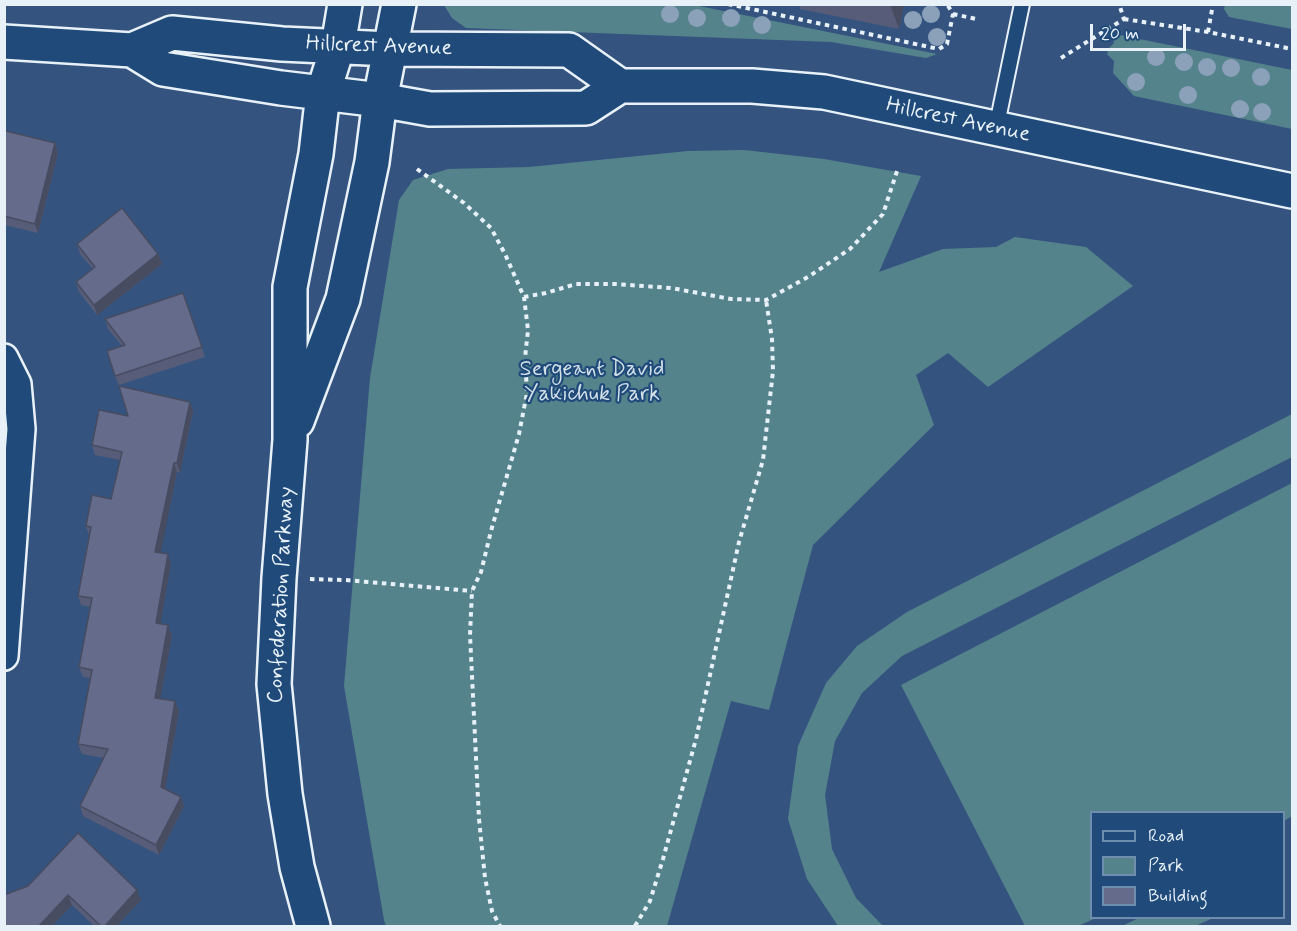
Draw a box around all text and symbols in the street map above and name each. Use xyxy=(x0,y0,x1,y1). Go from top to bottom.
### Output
scale bar xyxy=(1093,12,1189,50)
text: 20 m xyxy=(1101,22,1139,46)
street label: Hillcrest Avenue xyxy=(305,31,453,63)
street label: Hillcrest Avenue xyxy=(884,93,1032,149)
park label: Sergeant David Yakichuk Park xyxy=(519,357,665,408)
street label: Confederation Parkway xyxy=(263,486,301,704)
legend xyxy=(1090,811,1285,919)
text: Road xyxy=(1148,824,1184,848)
text: Park xyxy=(1148,854,1184,878)
text: Building xyxy=(1148,884,1208,908)

